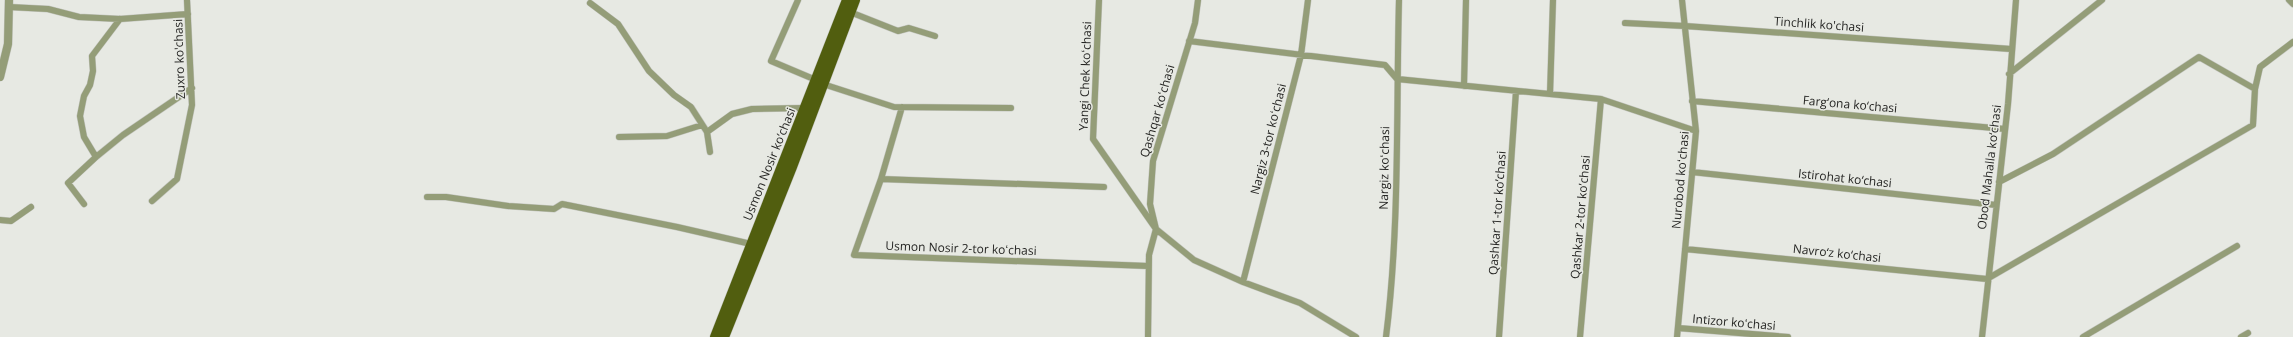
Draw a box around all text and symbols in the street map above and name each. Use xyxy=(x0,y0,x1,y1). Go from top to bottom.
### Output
street label: Tinchlik ko'chasi xyxy=(1773,12,1865,36)
street label: Zuxro ko'chasi xyxy=(169,19,189,99)
street label: Yangi Chek koʻchasi xyxy=(1075,21,1095,131)
street label: Qashqar koʻchasi xyxy=(1136,63,1178,159)
street label: Nargiz 3-tor koʻchasi xyxy=(1246,82,1290,196)
street label: Farg‘ona ko‘chasi xyxy=(1802,91,1898,117)
street label: Obod Mahalla ko‘chasi xyxy=(1973,104,2005,230)
street label: Usmon Nosir ko‘chasi xyxy=(739,105,799,223)
street label: Nargiz koʻchasi xyxy=(1375,126,1393,210)
street label: Nurobod koʻchasi xyxy=(1667,130,1693,230)
street label: Qashkar 1-tor koʼchasi xyxy=(1484,150,1510,276)
street label: Qashkar 2-tor koʼchasi xyxy=(1566,154,1594,280)
street label: Istirohat ko‘chasi xyxy=(1797,165,1893,191)
street label: Usmon Nosir 2-tor koʻchasi xyxy=(885,237,1037,259)
street label: Navro‘z ko‘chasi xyxy=(1792,240,1882,266)
street label: Intizor koʻchasi xyxy=(1692,310,1776,334)

